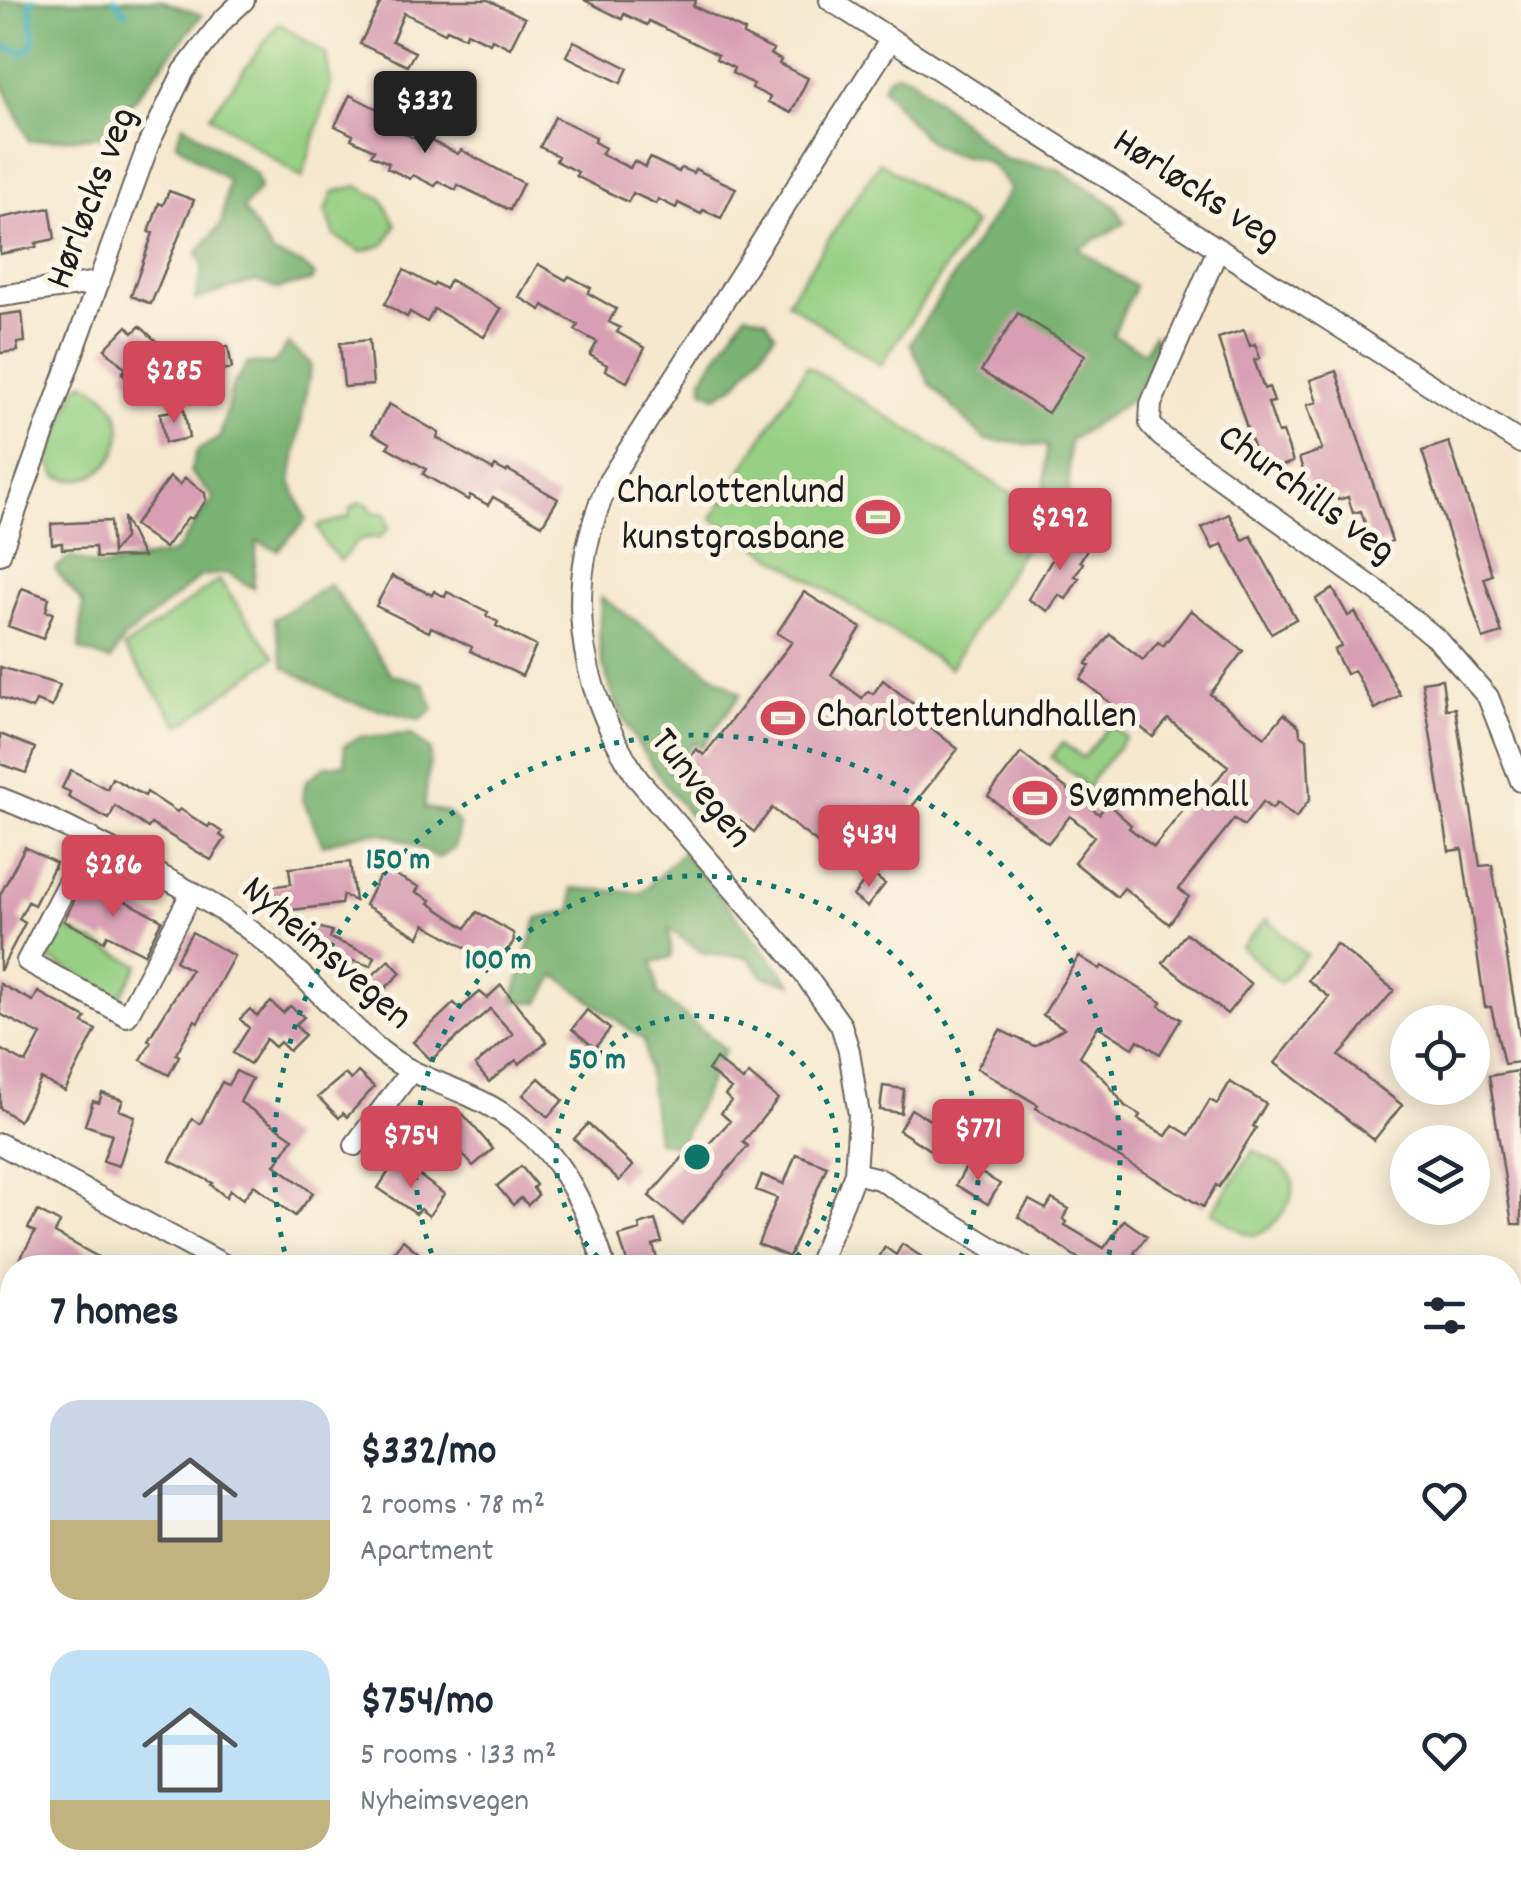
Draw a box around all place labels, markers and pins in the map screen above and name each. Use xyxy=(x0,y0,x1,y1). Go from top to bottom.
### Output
pin: $332 xyxy=(366,71,484,156)
pin: $285 xyxy=(115,341,233,426)
place label: Charlottenlund kunstgrasbane xyxy=(616,466,845,569)
pin: $292 xyxy=(1001,488,1119,573)
sports icon: Charlottenlund kunstgrasbane xyxy=(854,493,902,541)
place label: Charlottenlundhallen xyxy=(816,690,1137,747)
sports icon: Charlottenlundhallen xyxy=(759,694,807,742)
place label: Svømmehall xyxy=(1068,770,1249,827)
sports icon: Svømmehall xyxy=(1011,774,1059,822)
pin: $434 xyxy=(810,805,928,890)
pin: $286 xyxy=(54,835,172,920)
pin: $771 xyxy=(919,1099,1037,1184)
pin: $754 xyxy=(352,1106,470,1191)
centre of rings xyxy=(679,1139,715,1175)

